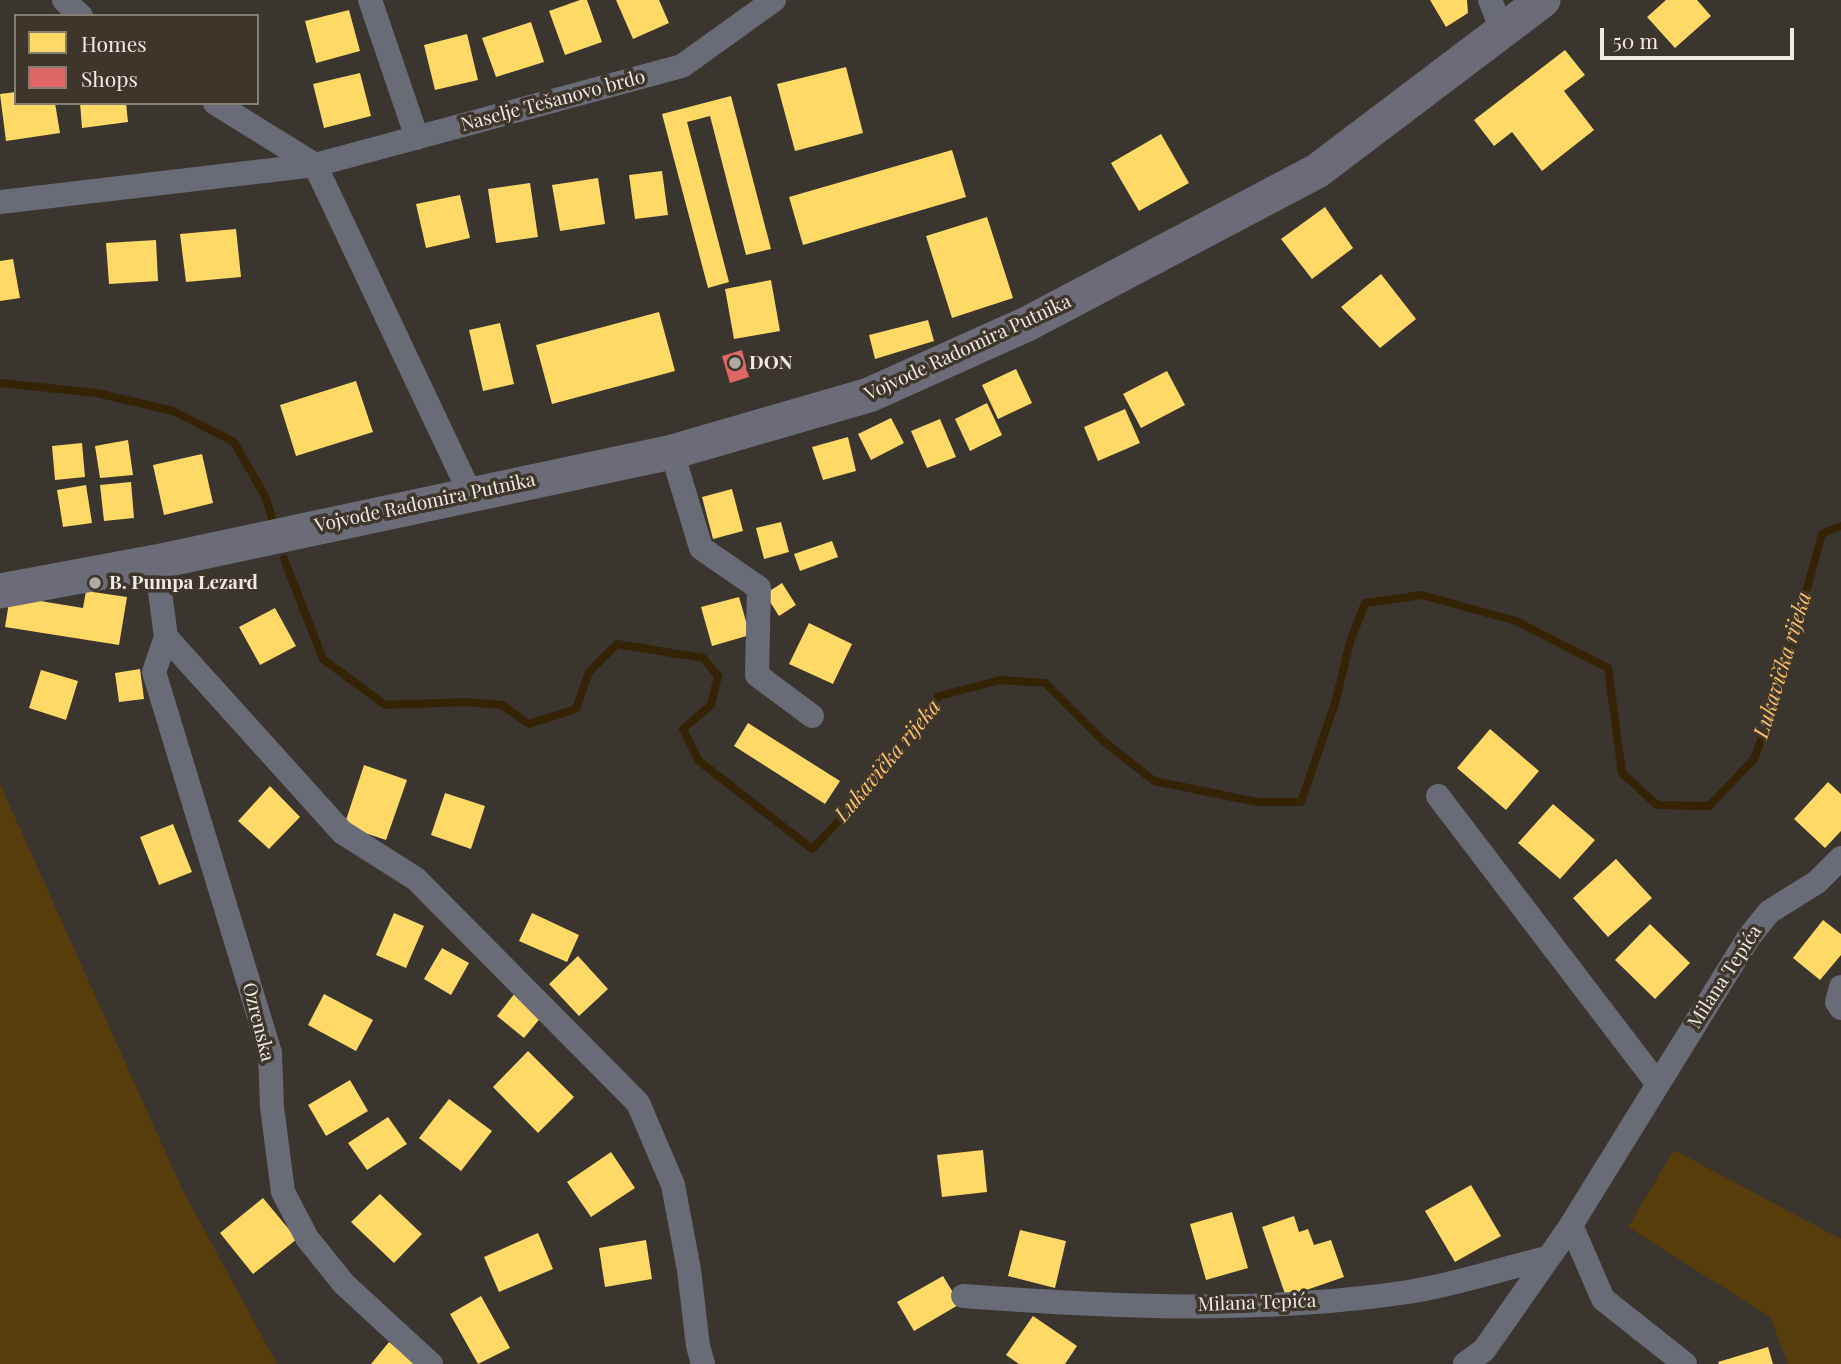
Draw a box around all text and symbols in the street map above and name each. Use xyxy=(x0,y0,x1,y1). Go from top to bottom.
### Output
legend xyxy=(14,14,259,105)
scale bar xyxy=(1603,14,1797,58)
text: 50 m xyxy=(1613,26,1658,54)
text: Homes xyxy=(81,29,147,57)
text: Shops xyxy=(81,64,138,92)
street label: Naselje Tešanovo brdo xyxy=(458,65,648,137)
street label: Vojvode Radomira Putnika xyxy=(861,290,1075,406)
place label: DON xyxy=(749,352,792,374)
marker: DON xyxy=(727,355,743,371)
street label: Vojvode Radomira Putnika xyxy=(313,468,537,538)
place label: B. Pumpa Lezard xyxy=(109,572,258,594)
marker: B. Pumpa Lezard xyxy=(87,575,103,591)
water label: Lukavička rijeka xyxy=(1749,589,1817,741)
water label: Lukavička rijeka xyxy=(830,695,946,827)
street label: Milana Tepića xyxy=(1683,921,1767,1033)
street label: Ozrenska xyxy=(237,980,279,1064)
street label: Milana Tepića xyxy=(1197,1290,1317,1316)

